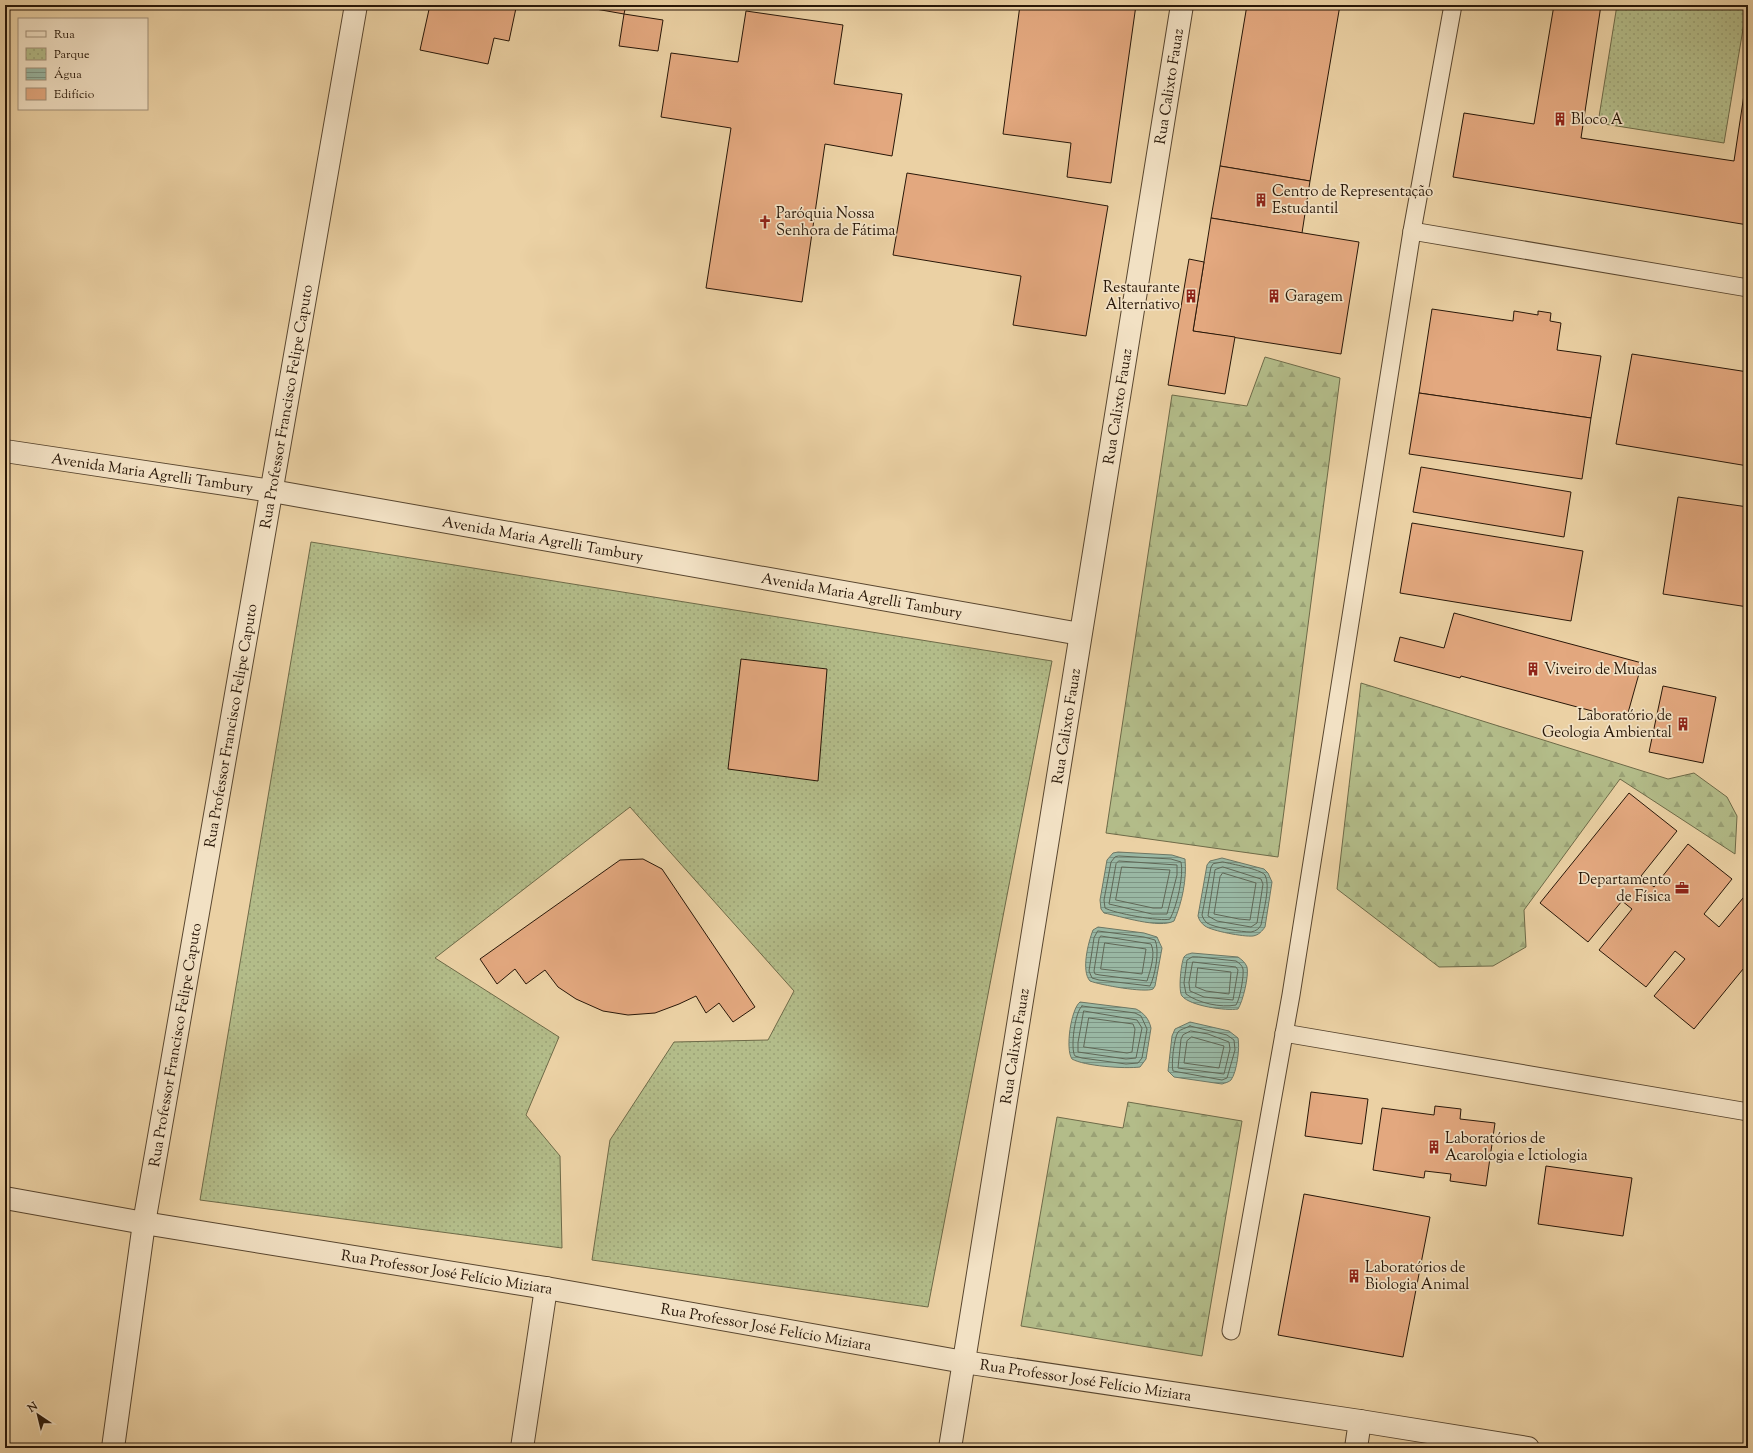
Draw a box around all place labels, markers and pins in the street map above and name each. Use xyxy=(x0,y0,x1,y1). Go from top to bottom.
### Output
place label: Bloco A xyxy=(1571,110,1623,131)
building icon: Bloco A xyxy=(1552,111,1568,127)
place label: Centro de Representação Estudantil xyxy=(1272,182,1433,220)
building icon: Centro de Representação Estudantil xyxy=(1253,192,1269,208)
place label: Paróquia Nossa Senhora de Fátima xyxy=(776,204,896,242)
church icon: Paróquia Nossa Senhora de Fátima xyxy=(757,214,773,230)
place label: Restaurante Alternativo xyxy=(1103,278,1180,316)
place label: Garagem xyxy=(1285,287,1344,308)
building icon: Restaurante Alternativo xyxy=(1183,288,1199,304)
building icon: Garagem xyxy=(1266,288,1282,304)
place label: Viveiro de Mudas xyxy=(1544,660,1657,681)
building icon: Viveiro de Mudas xyxy=(1525,661,1541,677)
place label: Laboratório de Geologia Ambiental xyxy=(1542,706,1672,744)
building icon: Laboratório de Geologia Ambiental xyxy=(1675,716,1691,732)
place label: Departamento de Física xyxy=(1578,870,1671,908)
office icon: Departamento de Física xyxy=(1674,880,1690,896)
place label: Laboratórios de Acarologia e Ictiologia xyxy=(1445,1129,1588,1167)
building icon: Laboratórios de Acarologia e Ictiologia xyxy=(1426,1139,1442,1155)
place label: Laboratórios de Biologia Animal xyxy=(1365,1258,1470,1296)
building icon: Laboratórios de Biologia Animal xyxy=(1346,1268,1362,1284)

